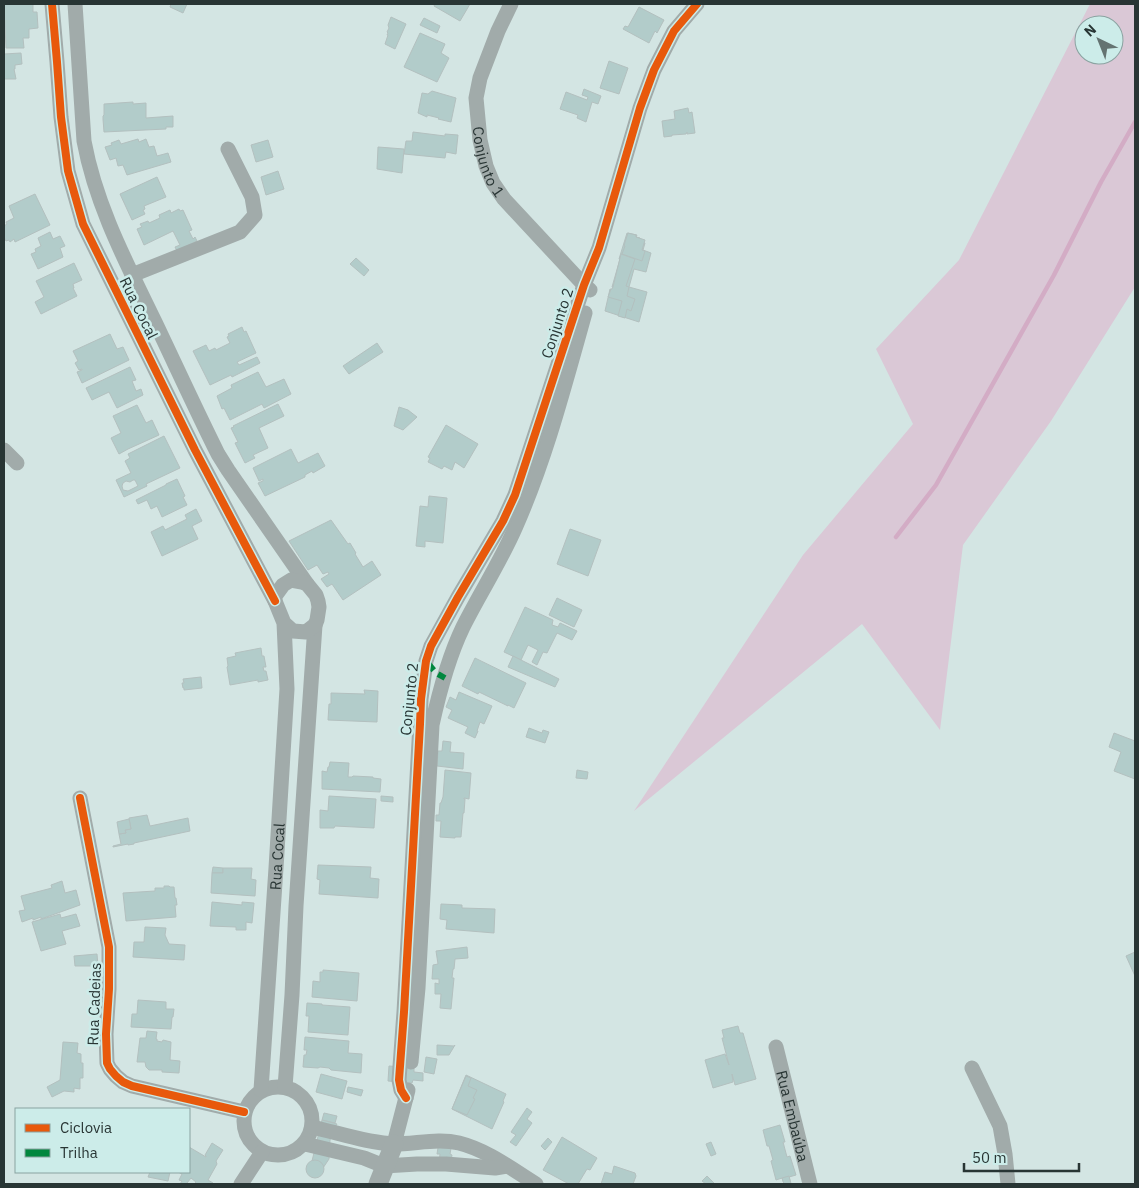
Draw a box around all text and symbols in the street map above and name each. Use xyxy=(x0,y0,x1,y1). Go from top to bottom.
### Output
north arrow xyxy=(1074,15,1124,65)
text: N xyxy=(1080,20,1100,41)
street label: Conjunto 1 xyxy=(469,126,509,200)
street label: Rua Cocal xyxy=(116,274,162,342)
street label: Conjunto 2 xyxy=(537,285,577,361)
street label: Conjunto 2 xyxy=(396,662,422,736)
street label: Rua Cocal xyxy=(265,822,288,891)
street label: Rua Cadeias xyxy=(83,962,105,1046)
street label: Rua Embaúba xyxy=(773,1068,814,1164)
legend xyxy=(15,1108,190,1173)
text: Ciclovia xyxy=(60,1118,112,1137)
scale bar xyxy=(964,1140,1079,1172)
text: Trilha xyxy=(60,1143,98,1162)
text: 50 m xyxy=(972,1148,1007,1167)

